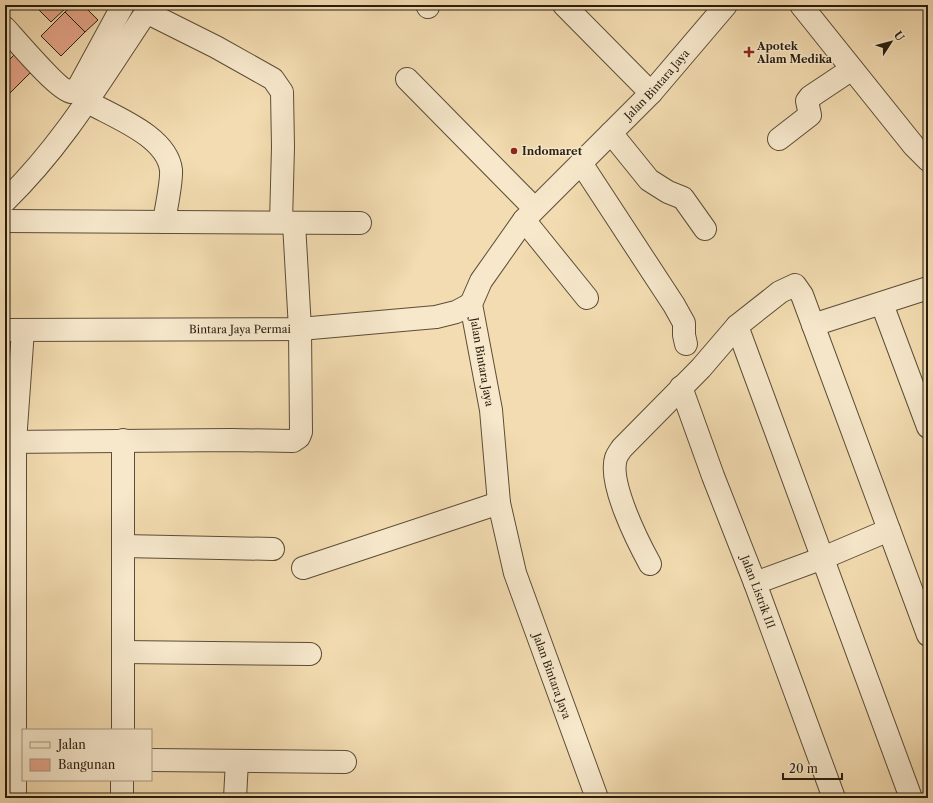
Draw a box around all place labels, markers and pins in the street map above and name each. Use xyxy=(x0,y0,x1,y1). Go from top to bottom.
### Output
place label: Apotek Alam Medika xyxy=(756,39,833,66)
marker: Apotek Alam Medika xyxy=(744,47,754,57)
place label: Indomaret xyxy=(522,144,583,158)
marker: Indomaret xyxy=(509,146,519,156)

